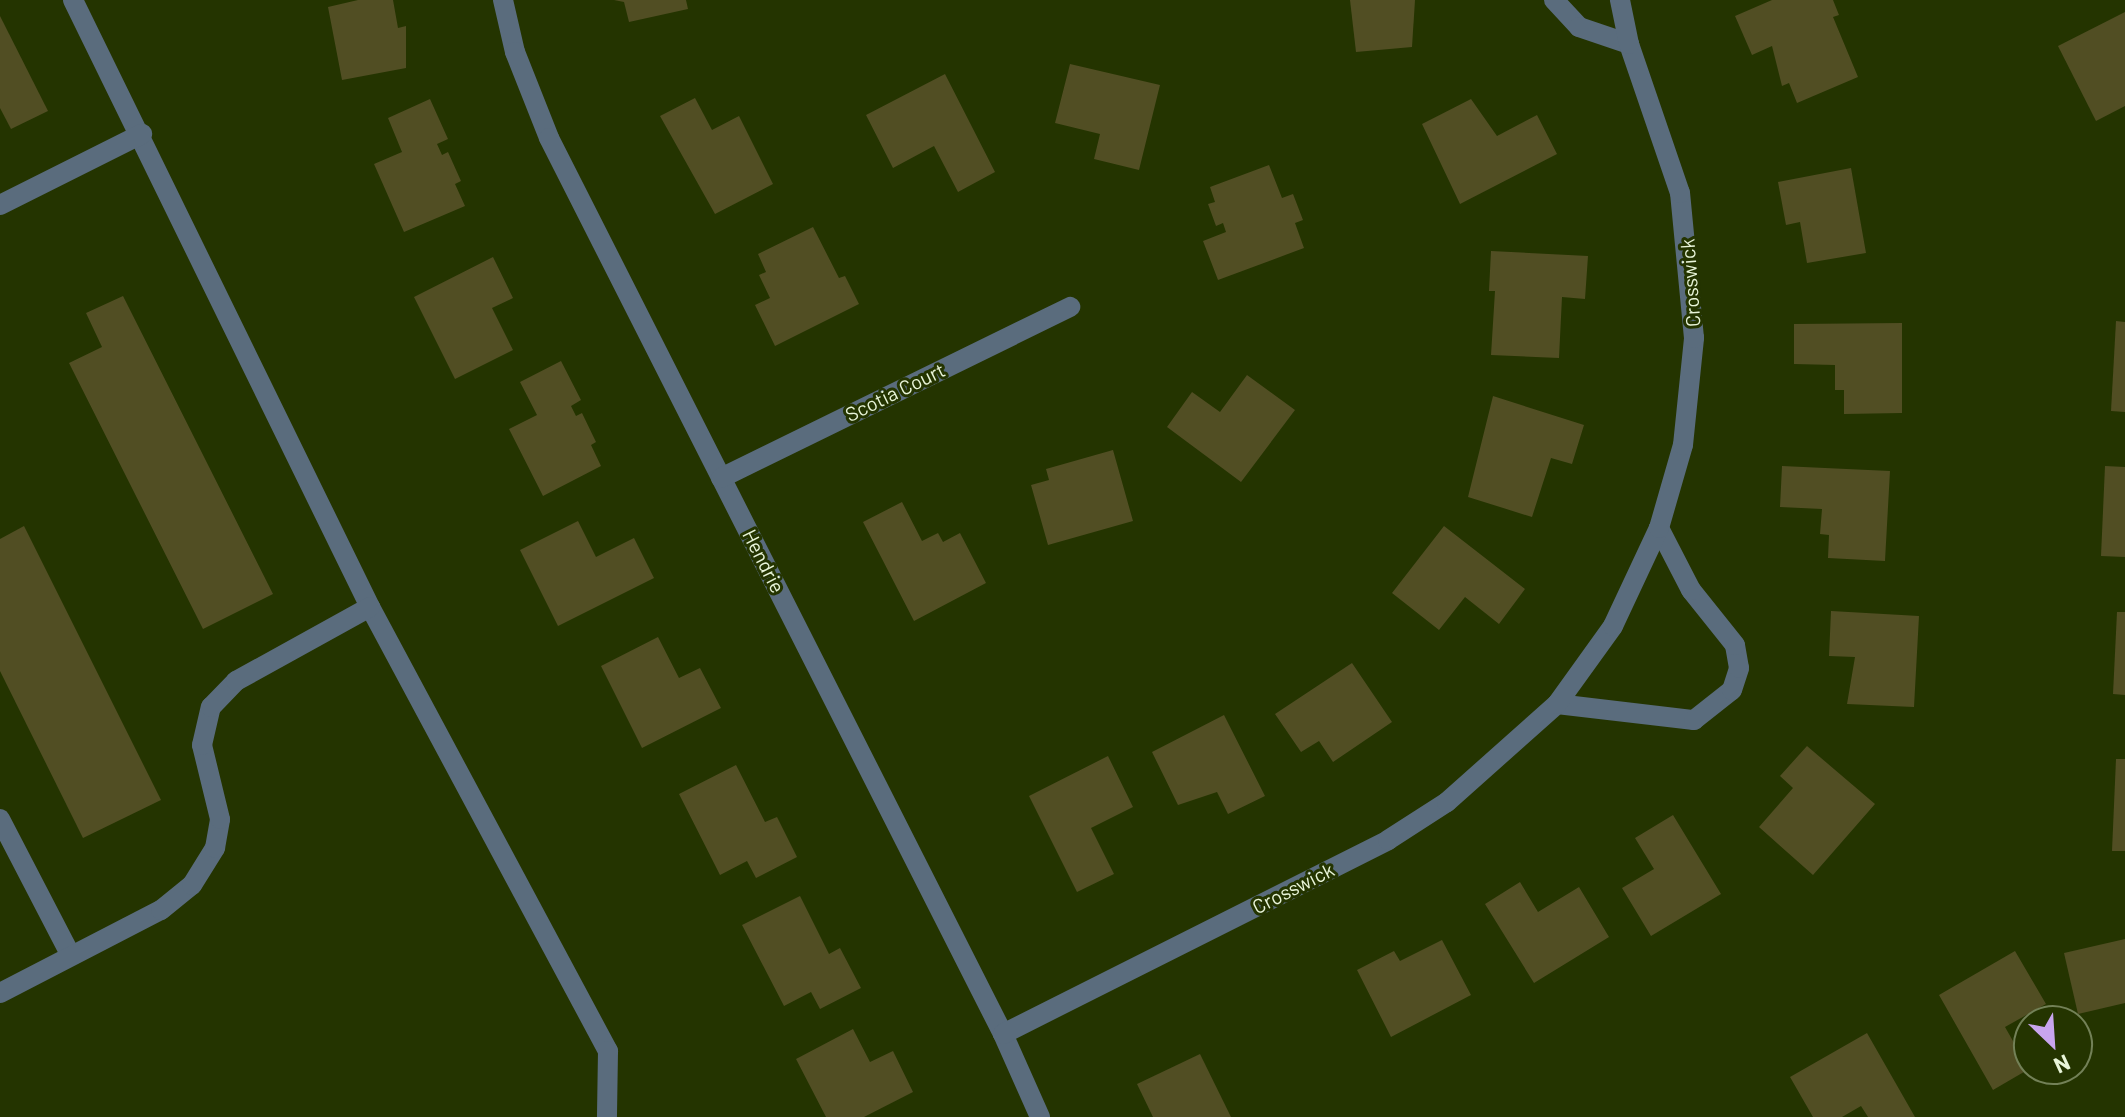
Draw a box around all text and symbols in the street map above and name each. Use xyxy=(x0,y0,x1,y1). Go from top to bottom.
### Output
street label: Crosswick xyxy=(1675,238,1705,328)
street label: Scotia Court xyxy=(841,358,949,426)
street label: Hendrie xyxy=(738,525,790,597)
street label: Crosswick xyxy=(1248,857,1338,919)
north arrow xyxy=(2013,1005,2093,1085)
text: N xyxy=(2050,1050,2074,1080)

